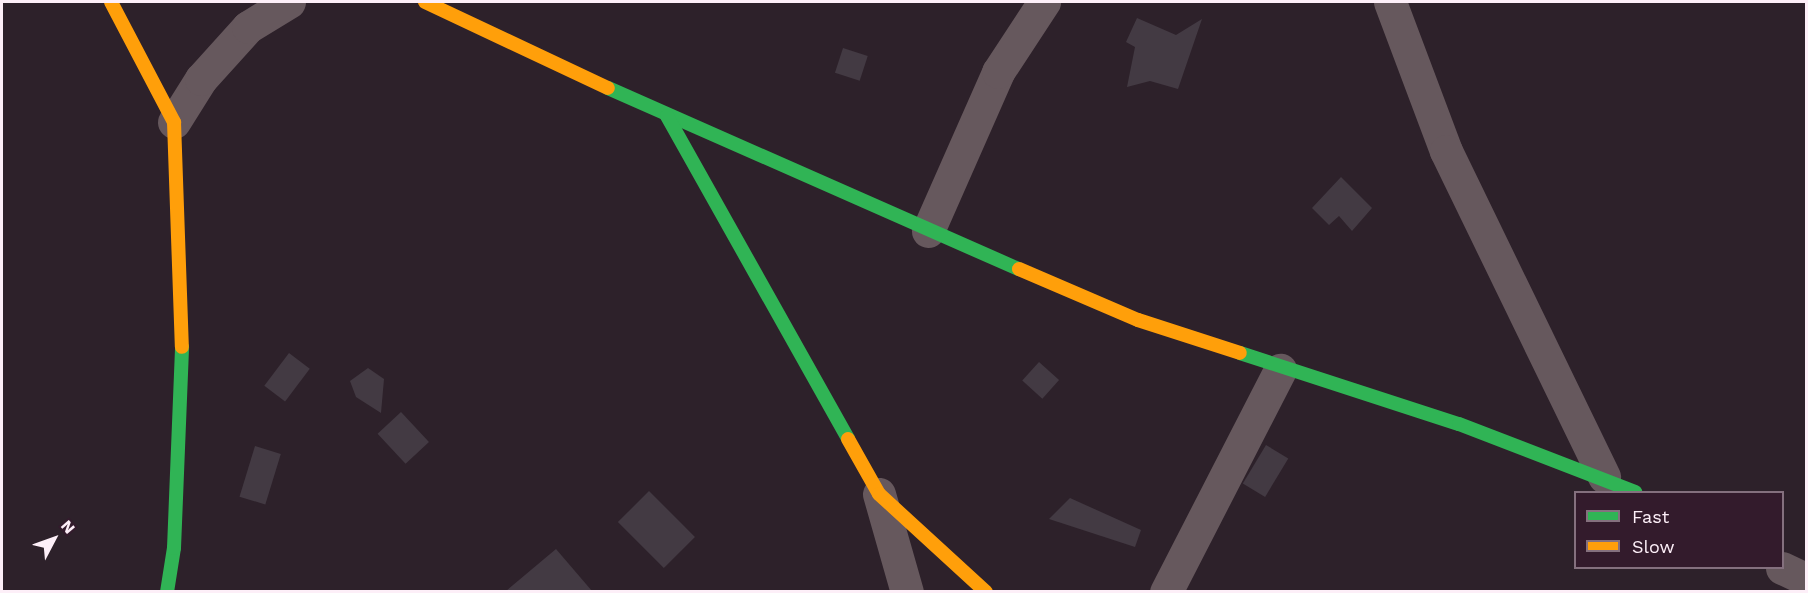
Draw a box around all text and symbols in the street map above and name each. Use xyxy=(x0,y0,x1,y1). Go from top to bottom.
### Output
legend xyxy=(1574,491,1784,569)
text: Fast xyxy=(1632,506,1669,527)
north arrow xyxy=(24,509,84,569)
text: N xyxy=(57,516,79,538)
text: Slow xyxy=(1632,536,1675,557)

